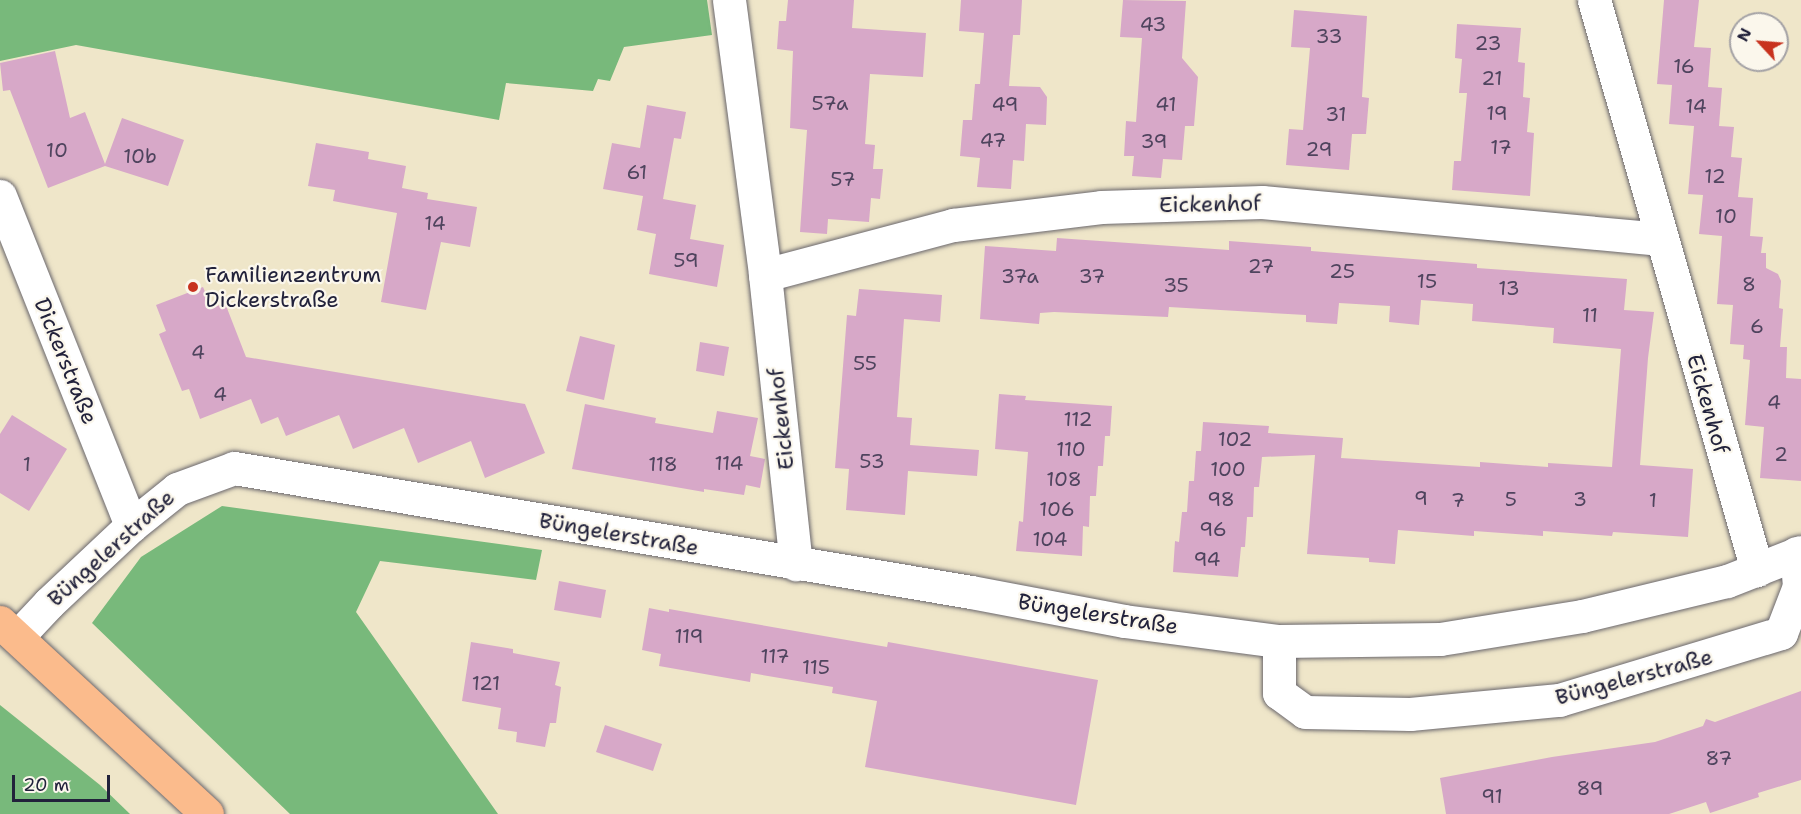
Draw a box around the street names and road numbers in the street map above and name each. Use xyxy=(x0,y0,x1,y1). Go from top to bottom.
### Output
street label: Eickenhof xyxy=(1159,190,1261,218)
street label: Dickerstraße xyxy=(29,294,103,428)
street label: Eickenhof xyxy=(1681,351,1735,457)
street label: Eickenhof xyxy=(763,367,799,471)
street label: Büngelerstraße xyxy=(42,484,180,612)
street label: Büngelerstraße xyxy=(537,507,701,561)
street label: Büngelerstraße xyxy=(1016,588,1180,640)
street label: Büngelerstraße xyxy=(1552,643,1716,711)

